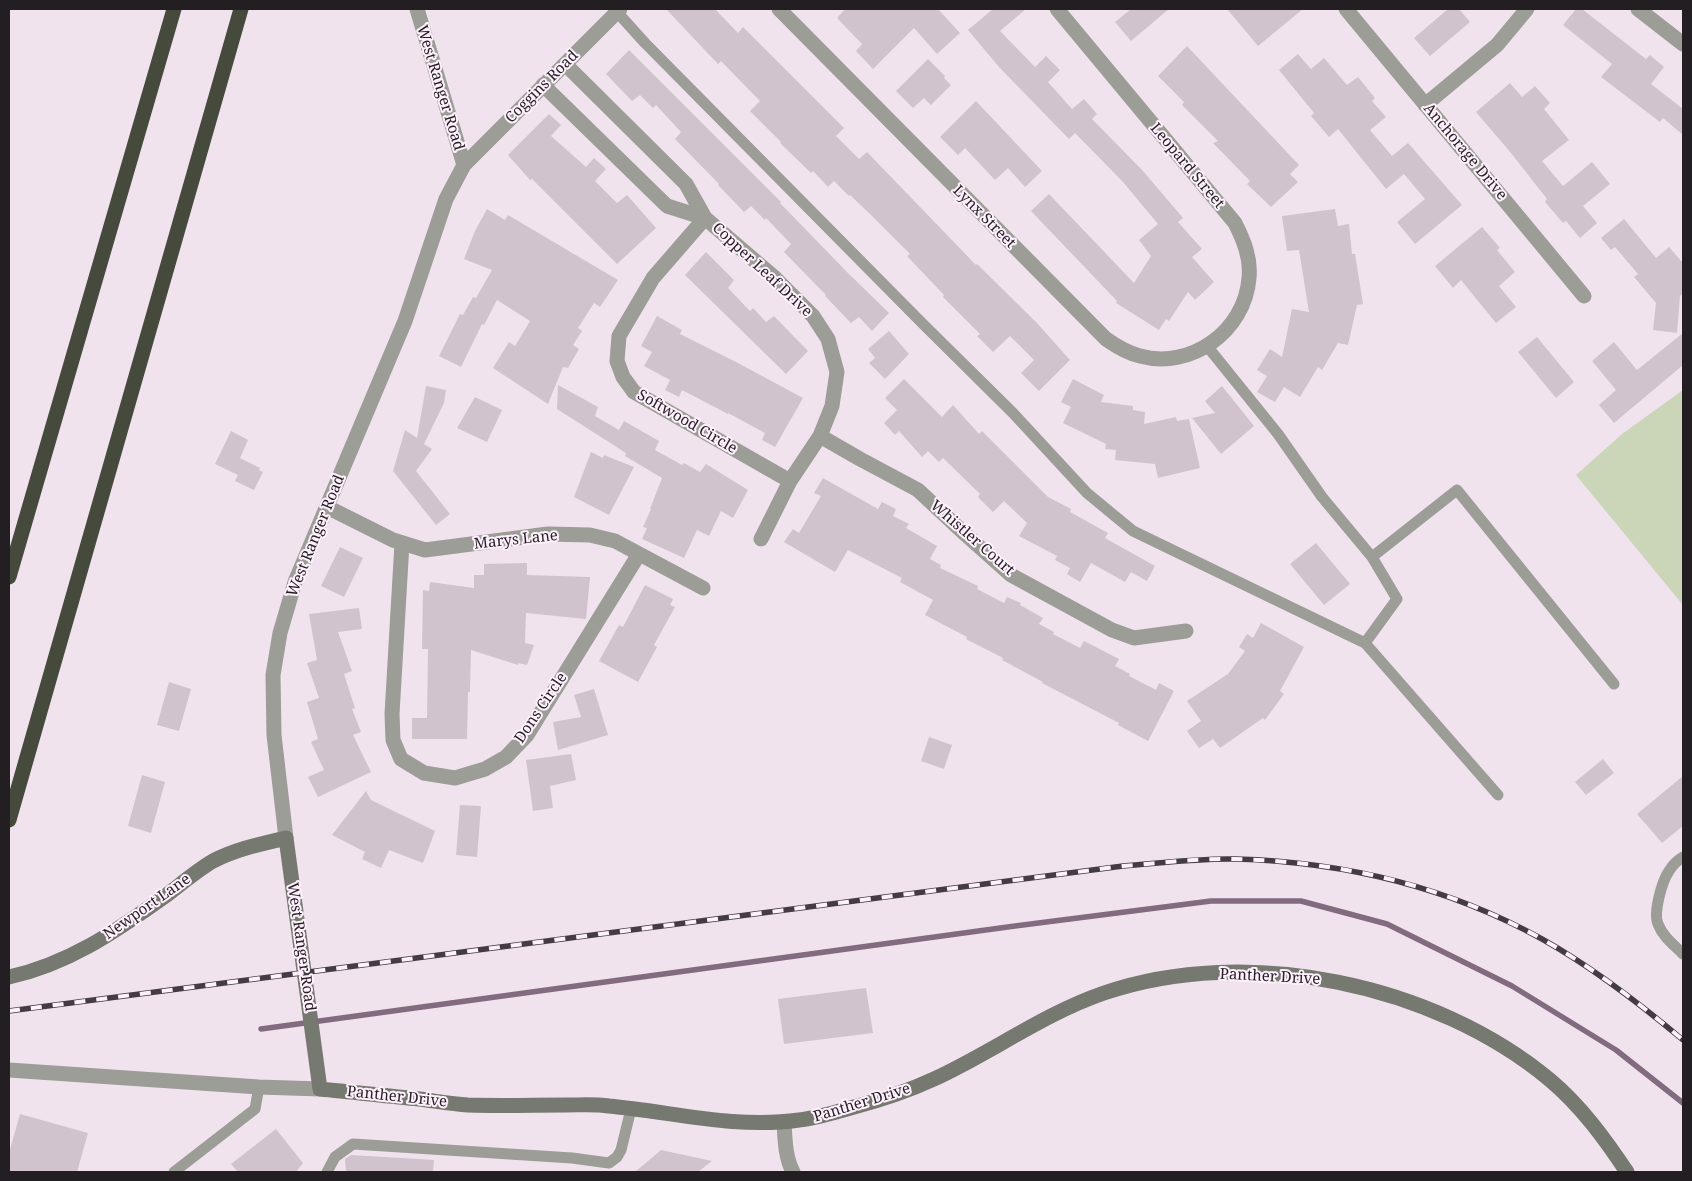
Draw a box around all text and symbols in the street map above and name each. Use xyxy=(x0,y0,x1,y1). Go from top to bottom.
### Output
street label: West Ranger Road xyxy=(412,23,468,153)
street label: Coggins Road xyxy=(502,47,582,127)
street label: Anchorage Drive xyxy=(1419,100,1511,204)
street label: Leopard Street xyxy=(1146,120,1228,212)
street label: Lynx Street xyxy=(949,182,1019,252)
street label: Copper Leaf Drive xyxy=(708,219,816,321)
street label: Softwood Circle xyxy=(634,386,740,458)
street label: West Ranger Road xyxy=(283,472,349,600)
street label: Whistler Court xyxy=(926,497,1018,579)
street label: Marys Lane xyxy=(473,527,559,553)
street label: Dons Circle xyxy=(511,669,571,747)
street label: Newport Lane xyxy=(100,870,194,944)
street label: West Ranger Road xyxy=(283,881,319,1013)
street label: Panther Drive xyxy=(1219,965,1321,989)
street label: Panther Drive xyxy=(811,1080,913,1126)
street label: Panther Drive xyxy=(346,1083,448,1111)

